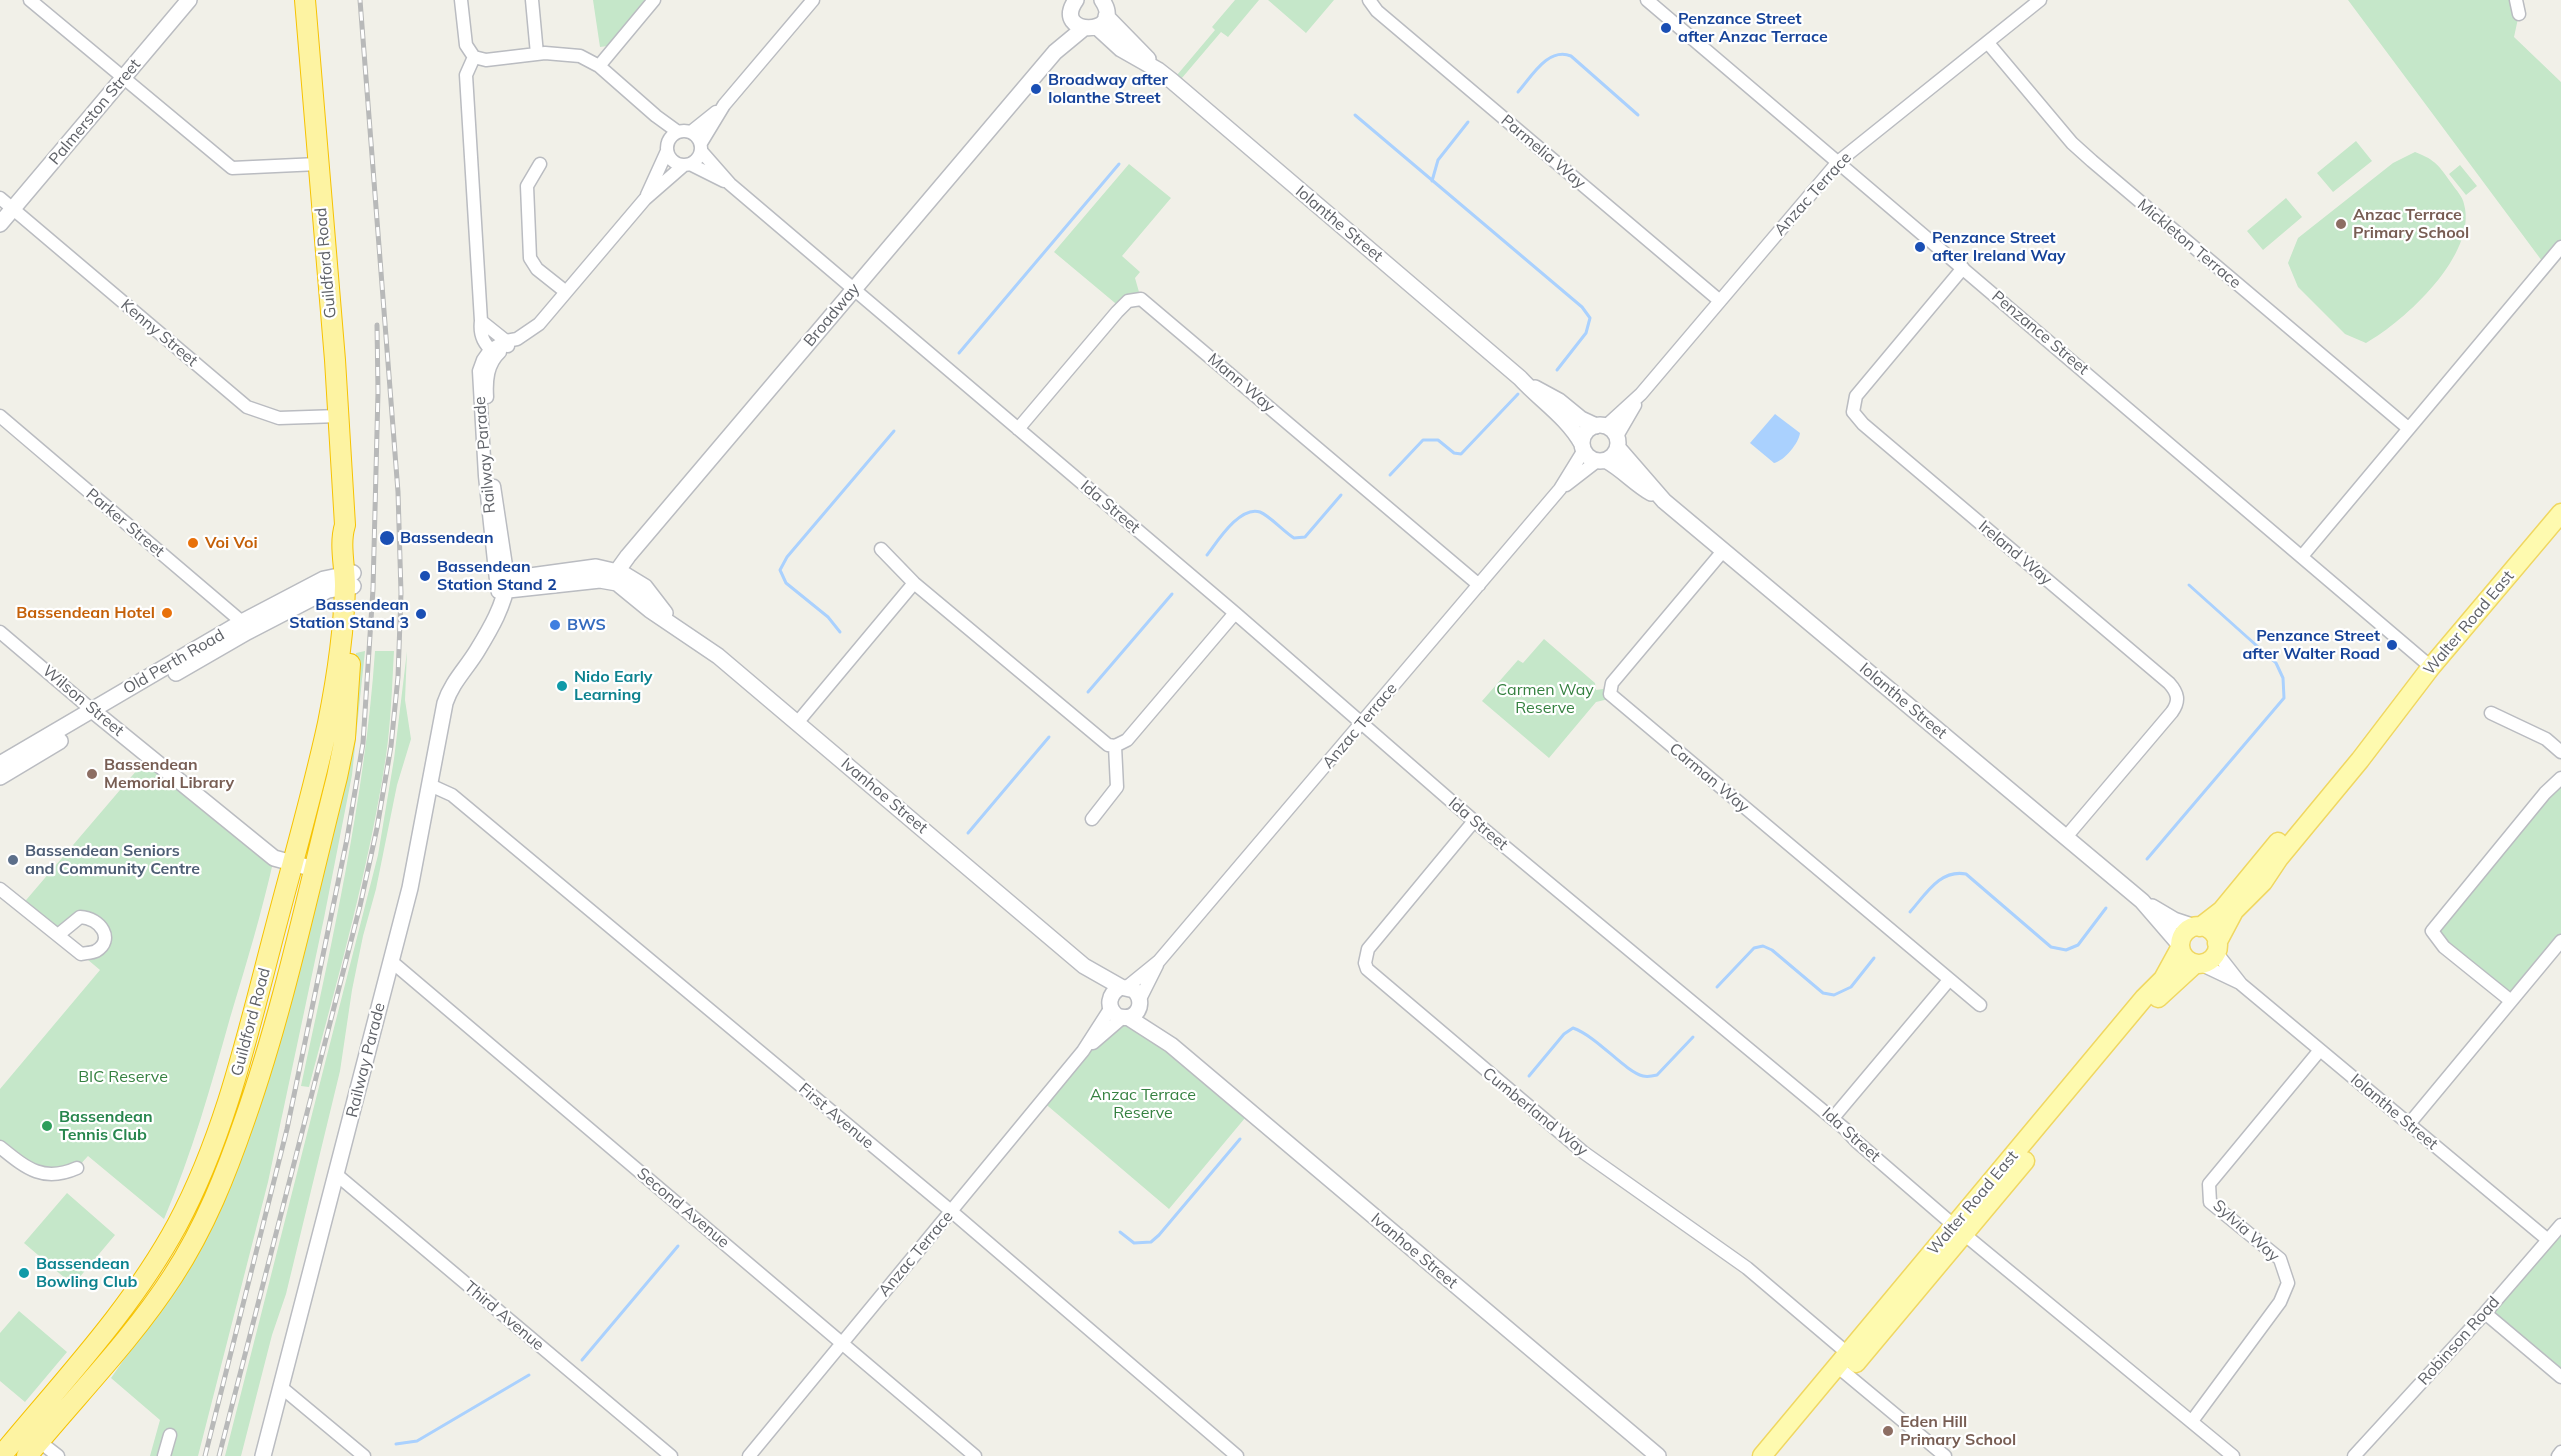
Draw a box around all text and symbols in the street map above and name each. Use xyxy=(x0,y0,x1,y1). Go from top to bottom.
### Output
place label: Penzance Street after Anzac Terrace xyxy=(1678,9,1828,47)
marker: Penzance Street after Anzac Terrace xyxy=(1659,21,1673,35)
street label: Palmerston Street xyxy=(45,55,145,169)
place label: Broadway after Iolanthe Street xyxy=(1048,70,1168,108)
marker: Broadway after Iolanthe Street xyxy=(1029,82,1043,96)
street label: Parmelia Way xyxy=(1497,111,1589,193)
street label: Anzac Terrace xyxy=(1770,148,1856,240)
street label: Iolanthe Street xyxy=(1291,182,1387,266)
street label: Mickleton Terrace xyxy=(2133,195,2245,293)
place label: Anzac Terrace Primary School xyxy=(2353,205,2469,243)
street label: Guildford Road xyxy=(312,207,340,319)
marker: Anzac Terrace Primary School xyxy=(2334,217,2348,231)
place label: Penzance Street after Ireland Way xyxy=(1932,228,2066,266)
marker: Penzance Street after Ireland Way xyxy=(1913,240,1927,254)
street label: Broadway xyxy=(800,279,864,351)
street label: Penzance Street xyxy=(1988,287,2092,379)
street label: Kenny Street xyxy=(117,295,201,371)
street label: Mann Way xyxy=(1204,350,1278,416)
street label: Railway Parade xyxy=(470,396,500,514)
street label: Ida Street xyxy=(1076,477,1144,537)
street label: Parker Street xyxy=(82,485,168,561)
street label: Ireland Way xyxy=(1974,517,2056,589)
place label: Bassendean xyxy=(400,528,494,548)
marker: Bassendean xyxy=(378,529,396,547)
place label: Voi Voi xyxy=(205,533,258,553)
marker: Voi Voi xyxy=(186,536,200,550)
place label: Bassendean Station Stand 2 xyxy=(437,557,557,595)
street label: Walter Road East xyxy=(2420,567,2518,679)
marker: Bassendean Station Stand 2 xyxy=(418,569,432,583)
place label: Bassendean Station Stand 3 xyxy=(289,595,409,633)
place label: Bassendean Hotel xyxy=(16,603,155,623)
marker: Bassendean Hotel xyxy=(160,606,174,620)
marker: Bassendean Station Stand 3 xyxy=(414,607,428,621)
place label: BWS xyxy=(567,615,606,635)
marker: BWS xyxy=(548,618,562,632)
street label: Old Perth Road xyxy=(120,625,228,699)
place label: Penzance Street after Walter Road xyxy=(2242,626,2380,664)
marker: Penzance Street after Walter Road xyxy=(2385,638,2399,652)
street label: Iolanthe Street xyxy=(1855,659,1951,743)
street label: Wilson Street xyxy=(38,661,128,741)
place label: Nido Early Learning xyxy=(574,667,653,705)
marker: Nido Early Learning xyxy=(555,679,569,693)
street label: Anzac Terrace xyxy=(1319,679,1401,773)
park label: Carmen Way Reserve xyxy=(1496,680,1594,718)
street label: Carman Way xyxy=(1665,739,1753,817)
street label: Ivanhoe Street xyxy=(837,754,931,838)
place label: Bassendean Memorial Library xyxy=(104,755,234,793)
marker: Bassendean Memorial Library xyxy=(85,767,99,781)
street label: Ida Street xyxy=(1444,794,1512,854)
place label: Bassendean Seniors and Community Centre xyxy=(25,841,200,879)
marker: Bassendean Seniors and Community Centre xyxy=(6,853,20,867)
street label: Guildford Road xyxy=(227,966,275,1078)
street label: Railway Parade xyxy=(342,1001,390,1119)
street label: Cumberland Way xyxy=(1479,1064,1591,1160)
park label: BIC Reserve xyxy=(78,1067,168,1087)
street label: Iolanthe Street xyxy=(2346,1070,2442,1154)
street label: First Avenue xyxy=(795,1079,877,1153)
park label: Anzac Terrace Reserve xyxy=(1090,1085,1196,1123)
street label: Ida Street xyxy=(1818,1104,1884,1166)
place label: Bassendean Tennis Club xyxy=(59,1107,153,1145)
marker: Bassendean Tennis Club xyxy=(40,1119,54,1133)
street label: Walter Road East xyxy=(1924,1147,2022,1259)
street label: Second Avenue xyxy=(633,1164,733,1252)
street label: Sylvia Way xyxy=(2209,1196,2283,1266)
street label: Anzac Terrace xyxy=(875,1207,957,1301)
street label: Ivanhoe Street xyxy=(1367,1209,1461,1293)
place label: Bassendean Bowling Club xyxy=(36,1254,137,1292)
marker: Bassendean Bowling Club xyxy=(17,1266,31,1280)
street label: Third Avenue xyxy=(460,1277,548,1355)
street label: Robinson Road xyxy=(2414,1293,2504,1389)
place label: Eden Hill Primary School xyxy=(1900,1412,2016,1450)
marker: Eden Hill Primary School xyxy=(1881,1424,1895,1438)

